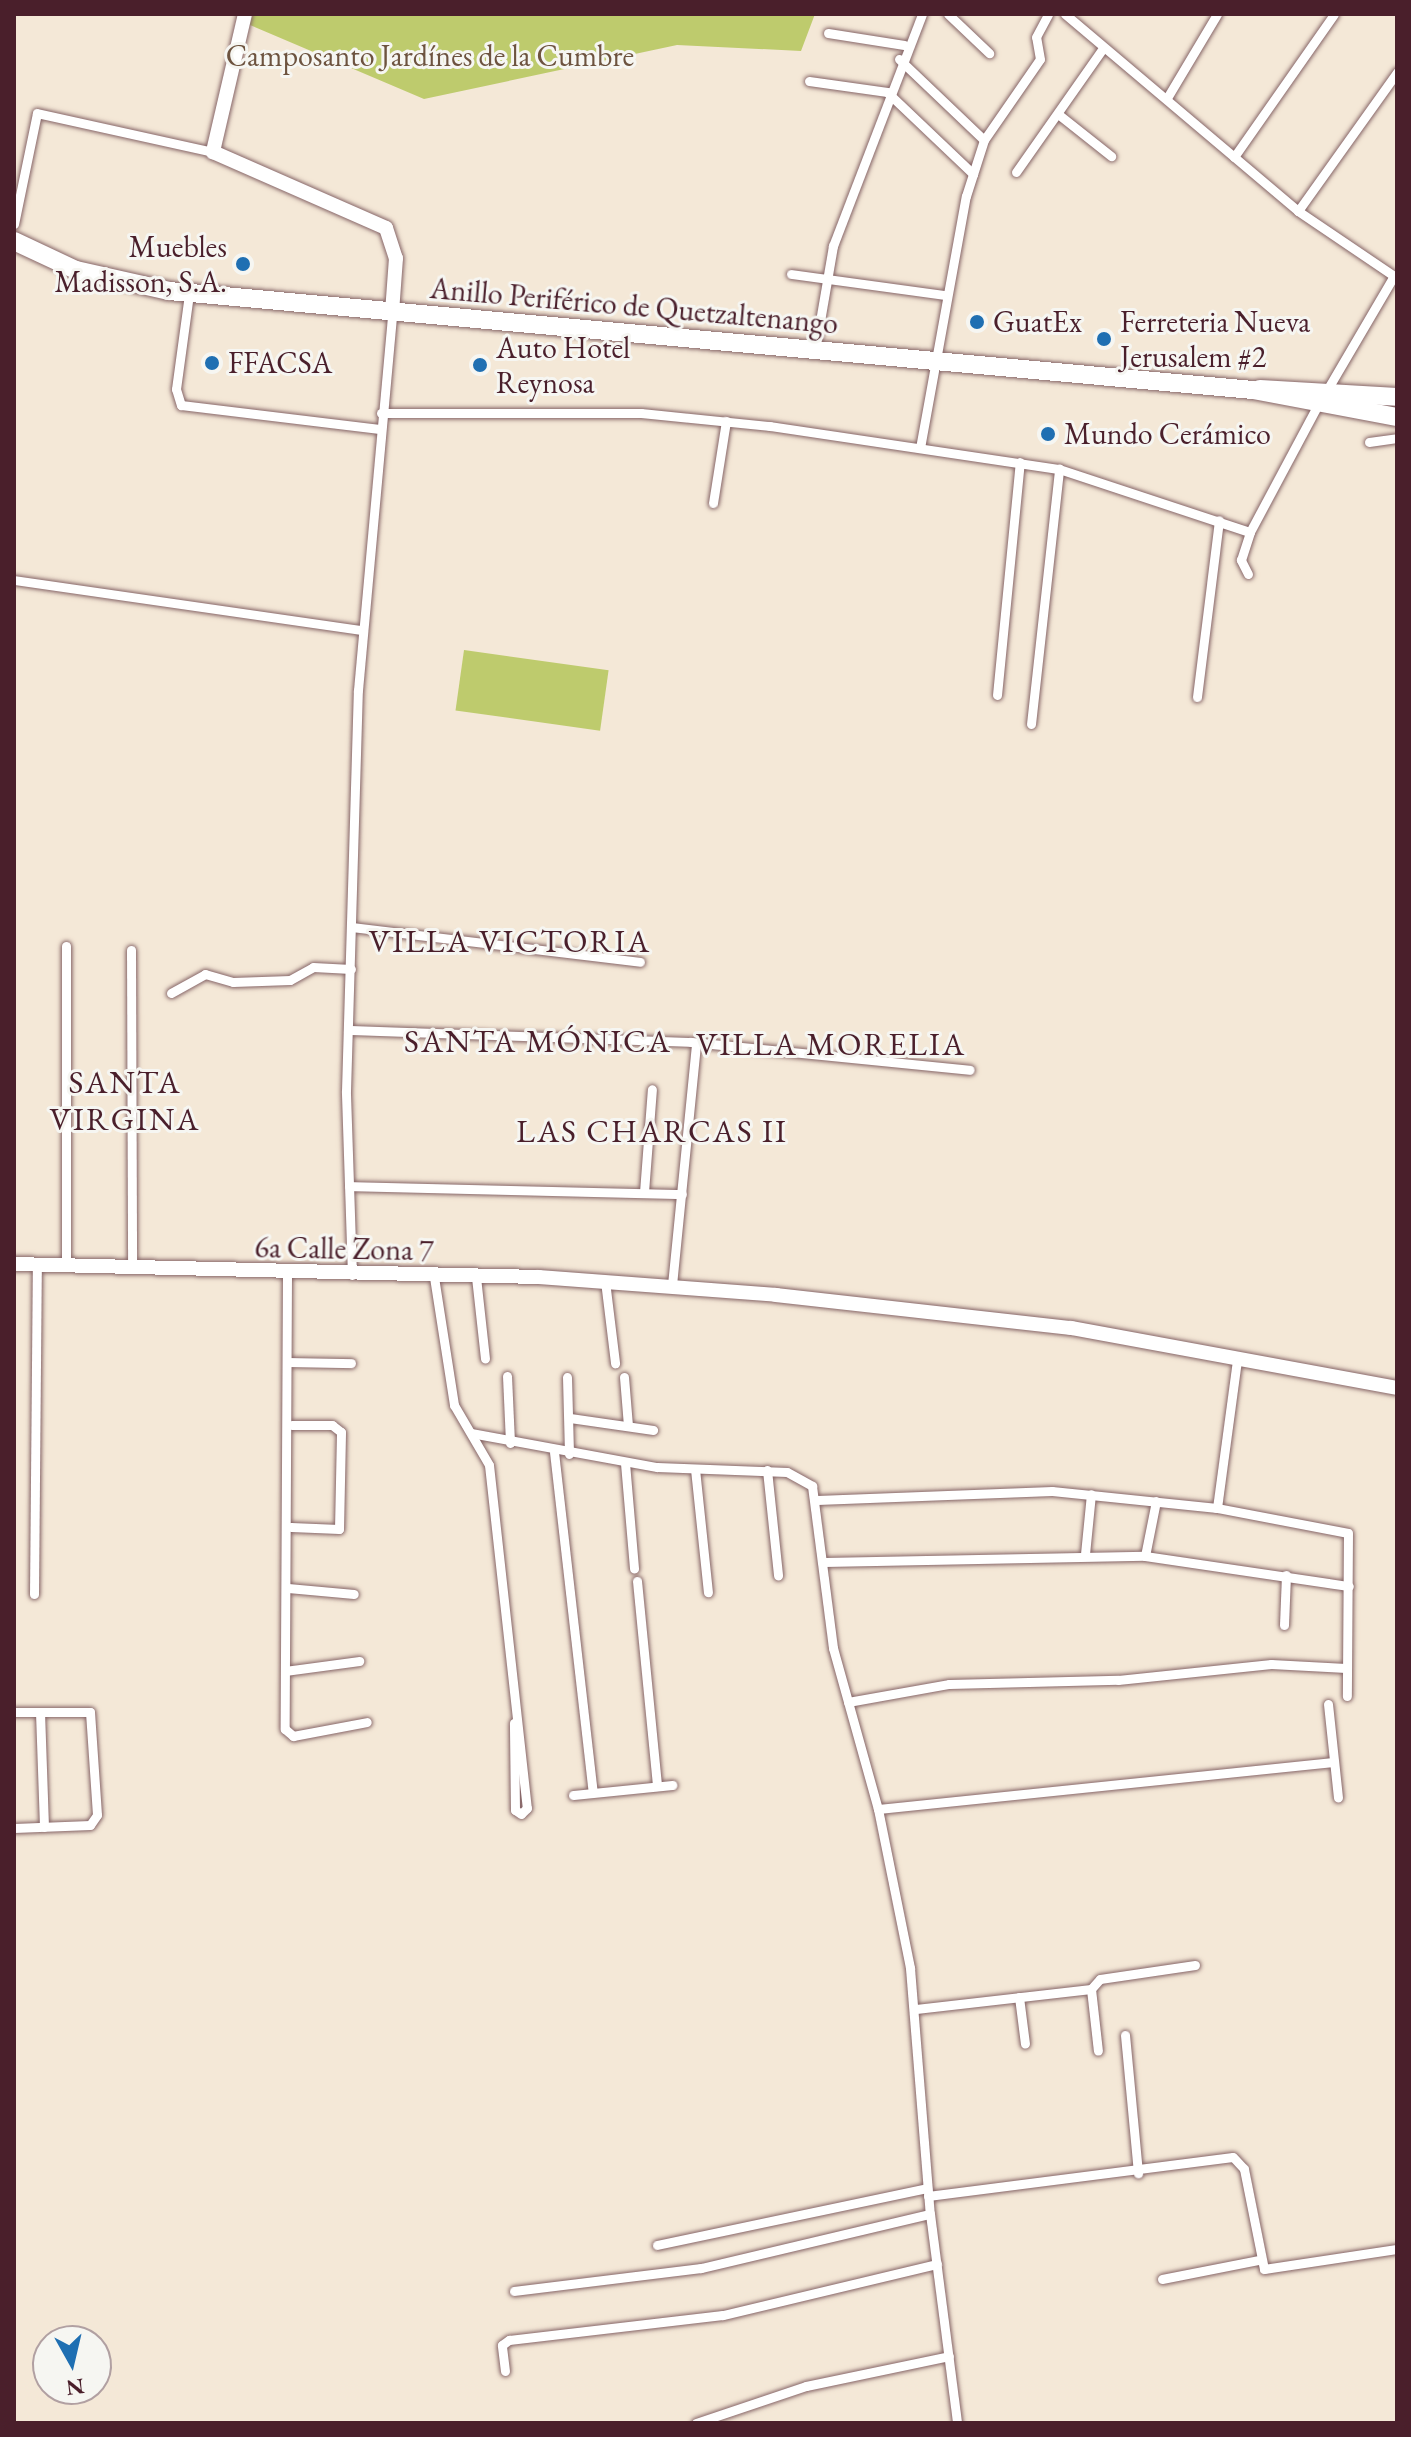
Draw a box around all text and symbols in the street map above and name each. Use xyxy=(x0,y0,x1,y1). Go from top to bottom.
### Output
park label: Camposanto Jardínes de la Cumbre xyxy=(226,38,634,74)
place label: Muebles Madisson, S.A. xyxy=(55,229,227,300)
marker: Muebles Madisson, S.A. xyxy=(234,255,252,273)
street label: Anillo Periférico de Quetzaltenango xyxy=(428,270,840,342)
place label: GuatEx xyxy=(993,304,1082,340)
place label: Ferreteria Nueva Jerusalem #2 xyxy=(1120,304,1310,374)
marker: GuatEx xyxy=(968,313,986,331)
place label: Auto Hotel Reynosa xyxy=(496,330,630,400)
marker: Ferreteria Nueva Jerusalem #2 xyxy=(1095,330,1113,348)
place label: FFACSA xyxy=(228,345,332,381)
marker: FFACSA xyxy=(203,354,221,372)
marker: Auto Hotel Reynosa xyxy=(471,356,489,374)
place label: Mundo Cerámico xyxy=(1064,416,1271,452)
marker: Mundo Cerámico xyxy=(1039,425,1057,443)
district label: VILLA VICTORIA xyxy=(369,922,651,960)
district label: SANTA MÓNICA xyxy=(404,1022,672,1060)
district label: VILLA MORELIA xyxy=(696,1025,966,1063)
district label: SANTA VIRGINA xyxy=(50,1064,200,1139)
district label: LAS CHARCAS II xyxy=(516,1112,788,1150)
street label: 6a Calle Zona 7 xyxy=(254,1229,434,1269)
north arrow xyxy=(32,2325,112,2405)
text: N xyxy=(64,2372,86,2403)

